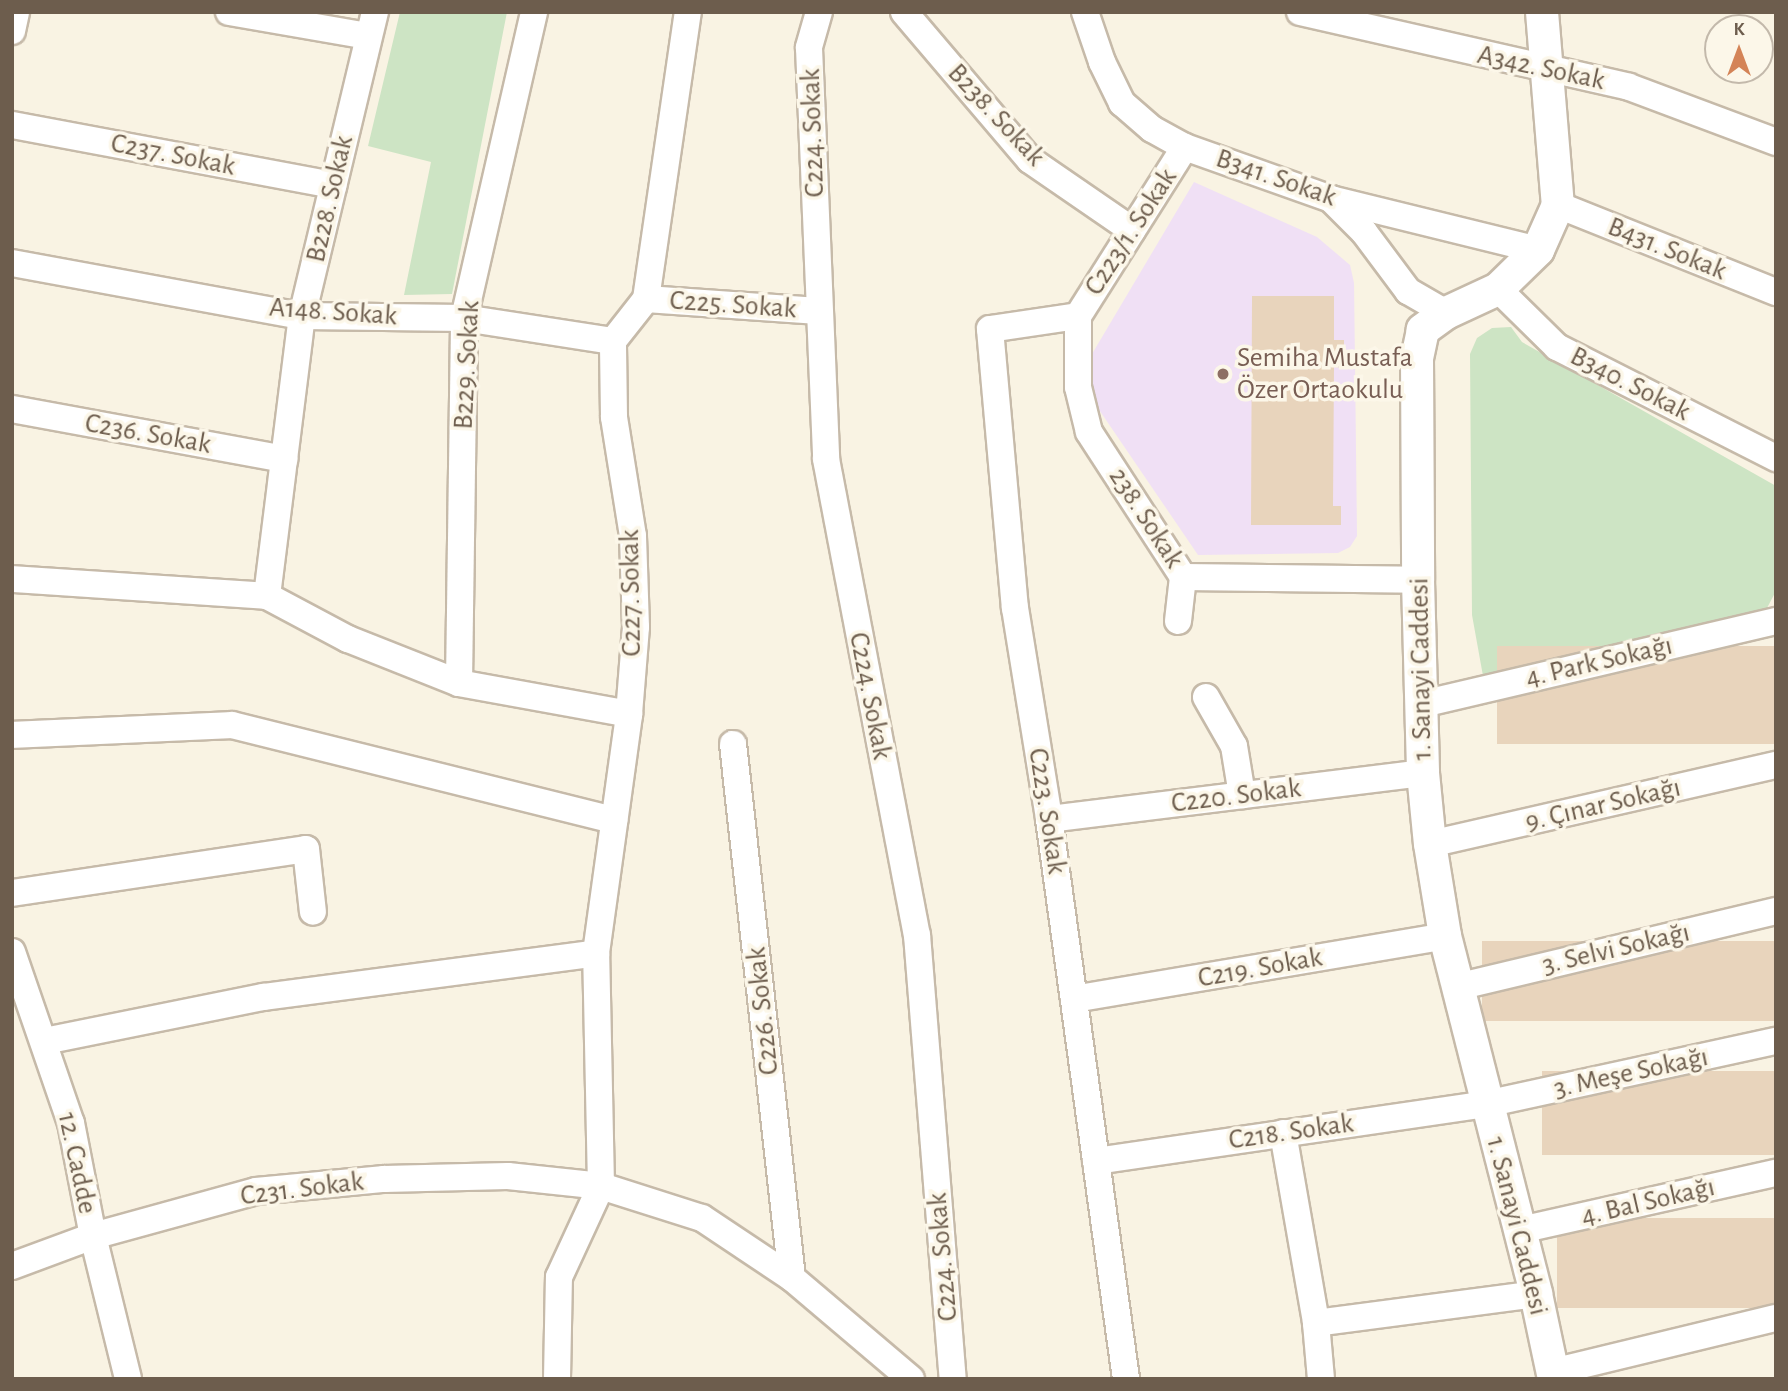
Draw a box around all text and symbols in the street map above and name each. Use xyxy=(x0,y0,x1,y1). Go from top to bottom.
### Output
north arrow xyxy=(1704,14,1774,84)
text: K xyxy=(1733,20,1745,39)
street label: A342. Sokak xyxy=(1474,38,1608,98)
street label: B238. Sokak xyxy=(940,57,1052,173)
street label: C224. Sokak xyxy=(794,68,832,198)
street label: C237. Sokak xyxy=(108,127,238,183)
street label: B228. Sokak xyxy=(299,132,361,266)
street label: B341. Sokak xyxy=(1211,142,1341,214)
street label: C223/1. Sokak xyxy=(1078,162,1184,302)
street label: B431. Sokak xyxy=(1603,210,1731,288)
street label: C225. Sokak xyxy=(668,284,798,326)
street label: A148. Sokak xyxy=(268,291,398,333)
street label: B229. Sokak xyxy=(447,300,487,430)
street label: B340. Sokak xyxy=(1564,339,1696,429)
place label: Semiha Mustafa Özer Ortaokulu xyxy=(1237,341,1413,407)
marker: Semiha Mustafa Özer Ortaokulu xyxy=(1215,366,1231,382)
street label: C236. Sokak xyxy=(82,406,214,462)
street label: 238. Sokak xyxy=(1101,462,1191,574)
street label: C227. Sokak xyxy=(613,529,649,657)
street label: 1. Sanayi Caddesi xyxy=(1403,577,1439,761)
street label: 4. Park Sokağı xyxy=(1522,629,1676,695)
street label: C224. Sokak xyxy=(841,630,899,762)
street label: C223. Sokak xyxy=(1020,746,1074,876)
street label: C220. Sokak xyxy=(1169,771,1303,821)
street label: 9. Çınar Sokağı xyxy=(1522,771,1684,839)
street label: 3. Selvi Sokağı xyxy=(1539,916,1693,982)
street label: C219. Sokak xyxy=(1195,941,1325,995)
street label: C226. Sokak xyxy=(740,945,786,1077)
street label: 3. Meşe Sokağı xyxy=(1551,1040,1711,1106)
street label: C218. Sokak xyxy=(1226,1107,1356,1157)
street label: 12. Cadde xyxy=(50,1109,104,1217)
street label: 1. Sanayi Caddesi xyxy=(1479,1133,1555,1319)
street label: C231. Sokak xyxy=(239,1165,365,1213)
street label: 4. Bal Sokağı xyxy=(1578,1170,1718,1234)
street label: C224. Sokak xyxy=(921,1191,965,1323)

